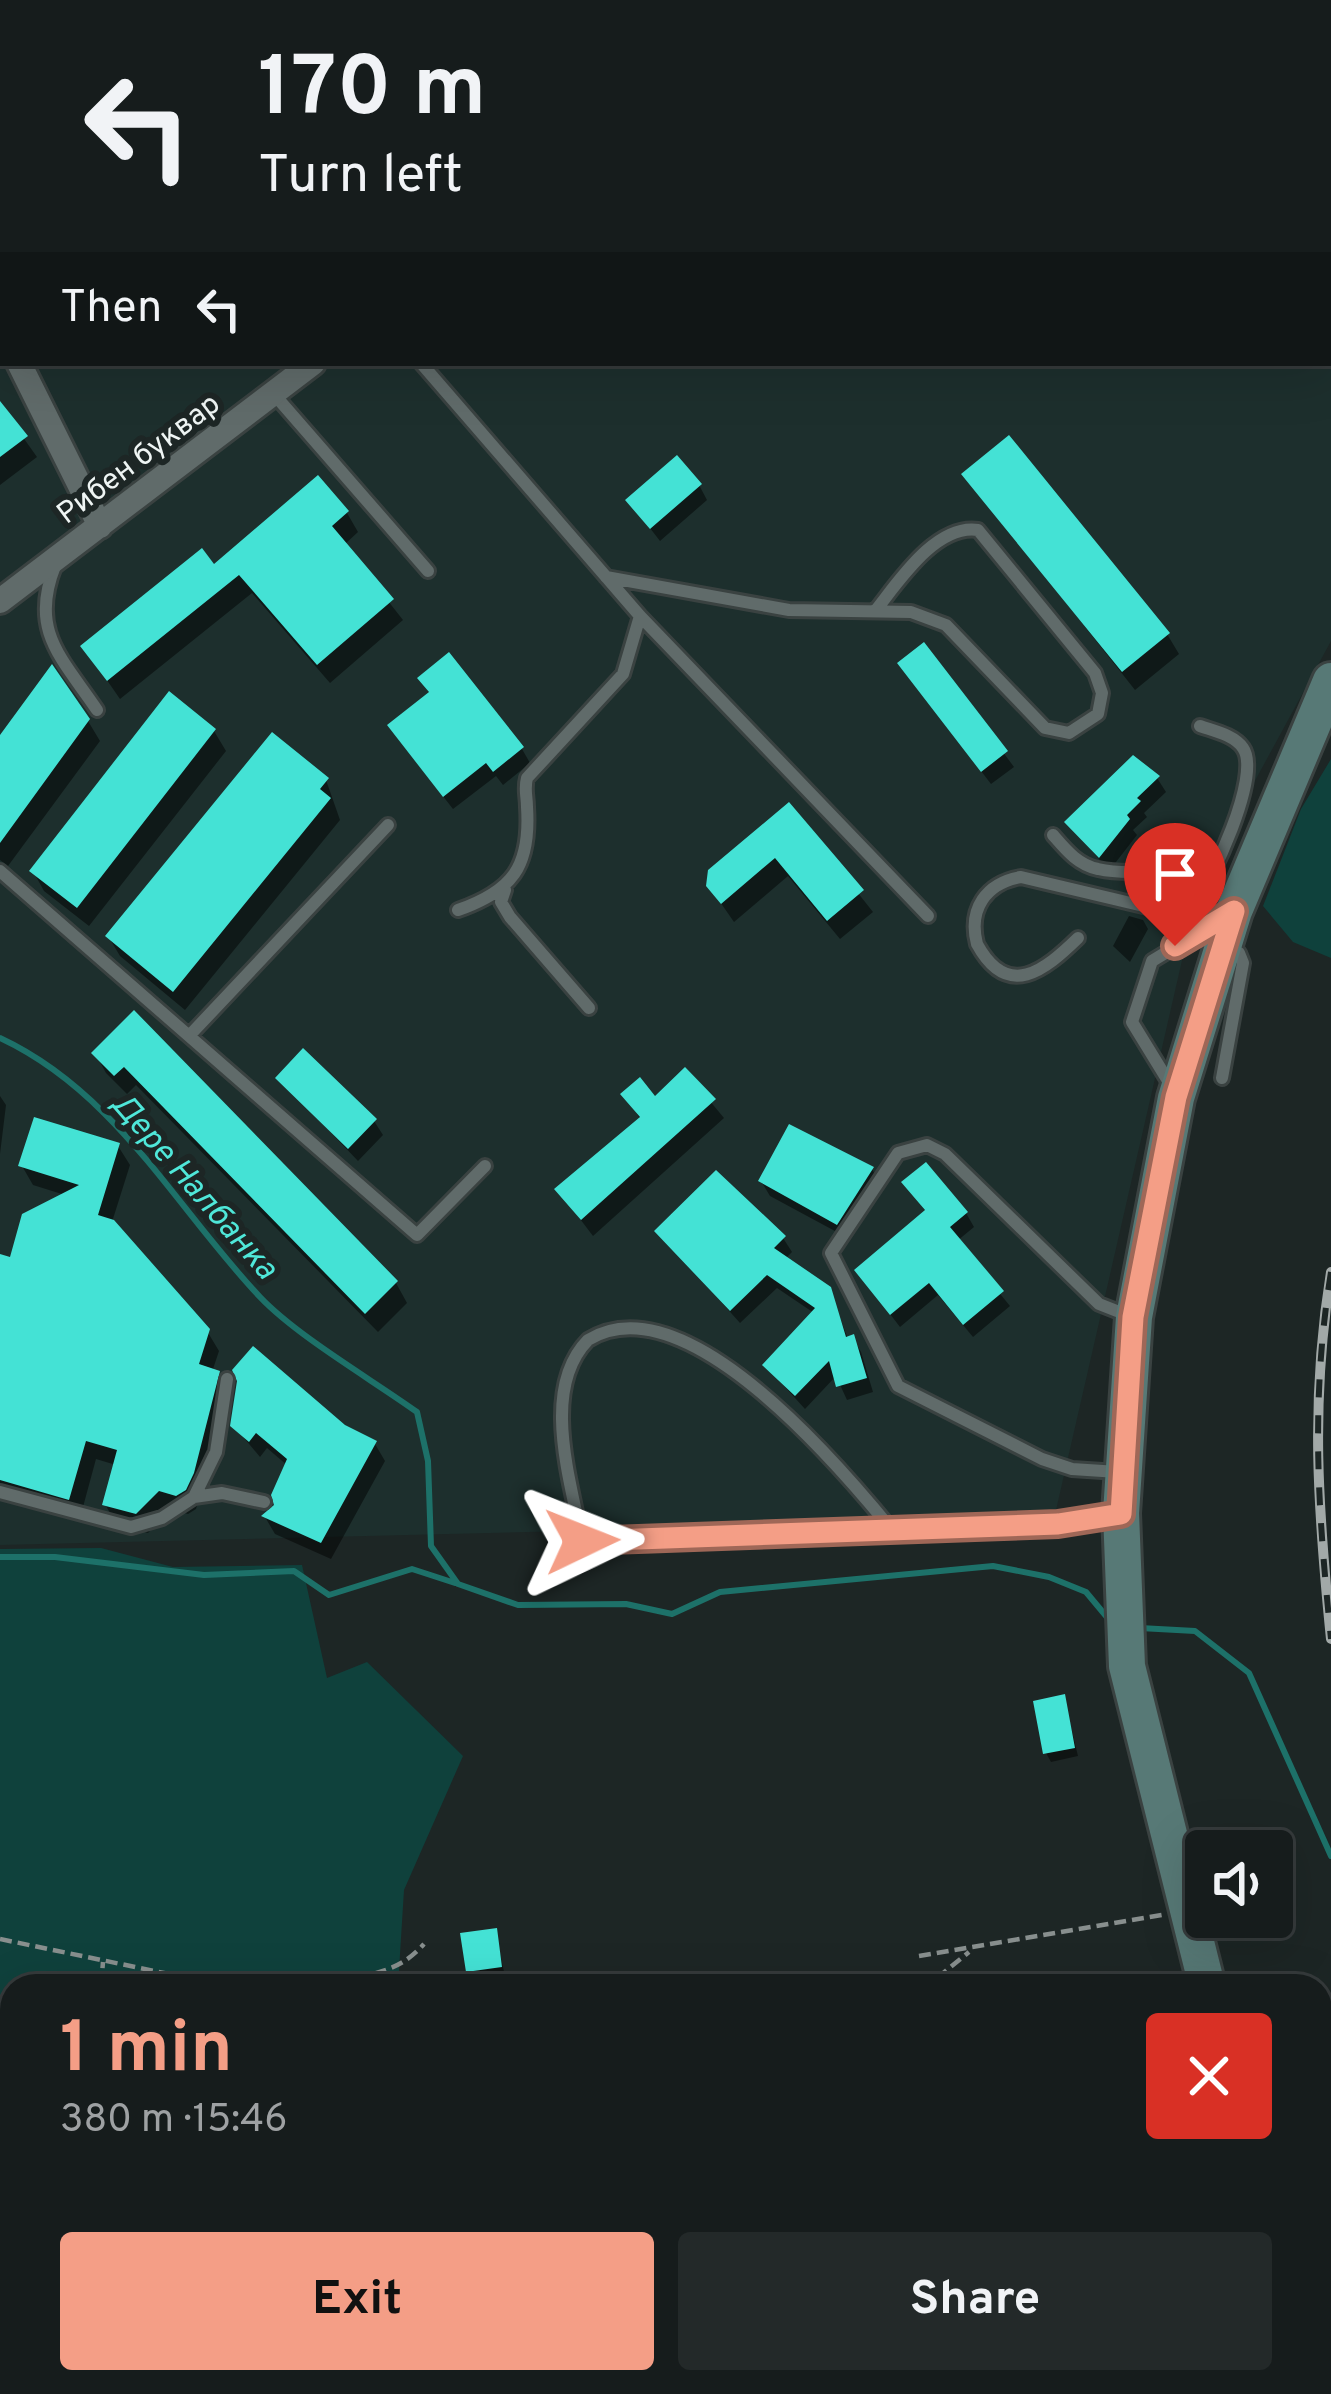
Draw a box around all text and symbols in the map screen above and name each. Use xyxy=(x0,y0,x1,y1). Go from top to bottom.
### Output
text: 170 m xyxy=(258,39,486,145)
icon: left xyxy=(60,48,216,204)
text: Turn left xyxy=(258,143,463,212)
icon: left xyxy=(186,276,252,342)
text: Then xyxy=(60,281,162,338)
street label: Рибен буквар xyxy=(51,387,228,533)
pin xyxy=(1124,823,1226,946)
icon: arrive xyxy=(1142,841,1208,907)
water label: Дере Налбанка xyxy=(100,1086,286,1290)
position arrow xyxy=(519,1478,645,1604)
map controls xyxy=(1185,1830,1293,1938)
button: sound xyxy=(1185,1830,1293,1938)
text: 1 min xyxy=(60,2006,233,2098)
button: close xyxy=(1146,2013,1272,2139)
text: 380 m · 15:46 xyxy=(60,2097,288,2146)
button: Exit xyxy=(60,2232,654,2370)
button: Share xyxy=(678,2232,1272,2370)

